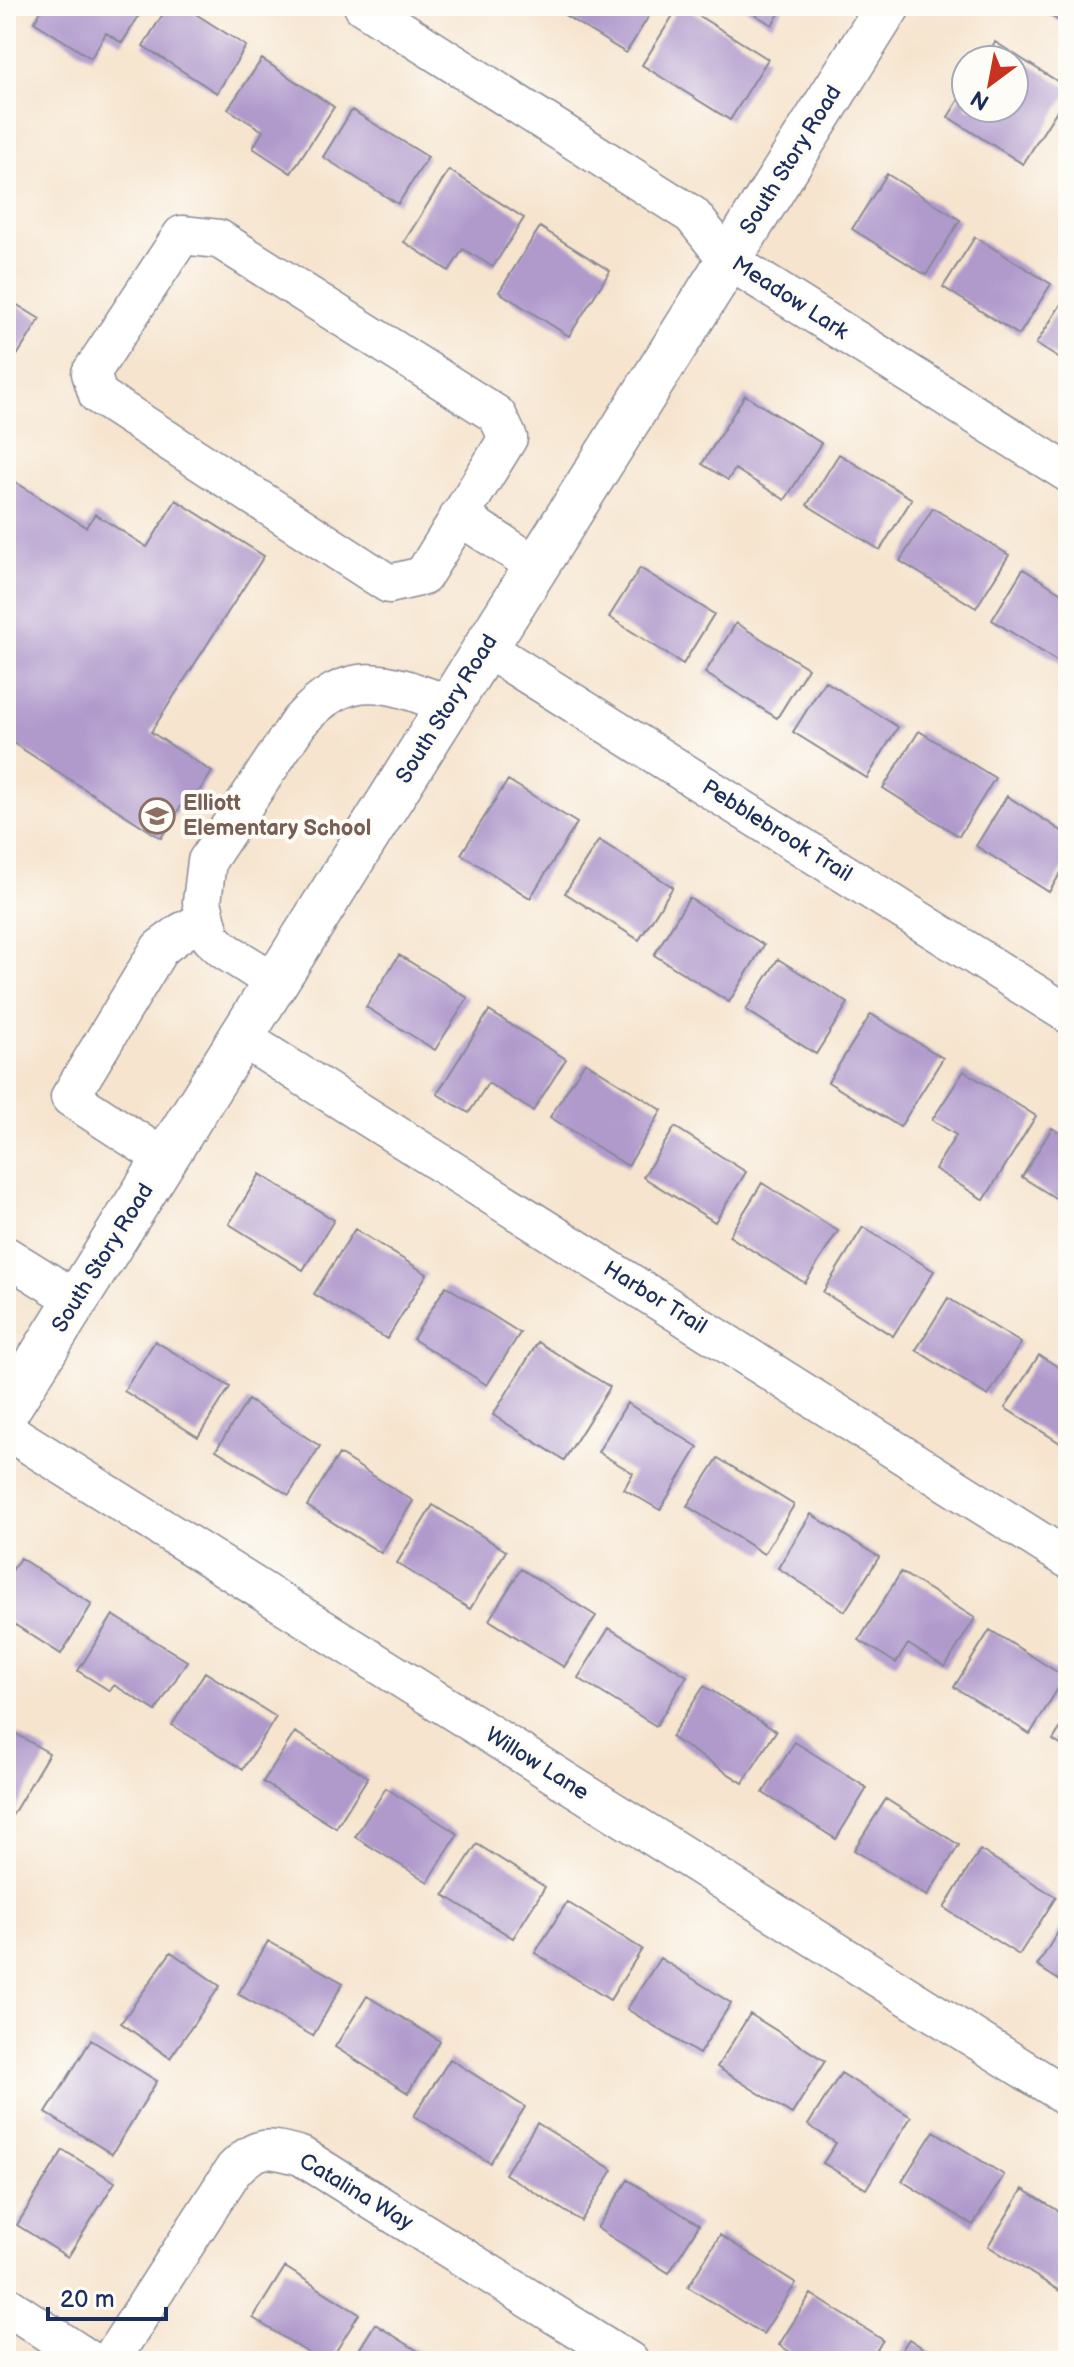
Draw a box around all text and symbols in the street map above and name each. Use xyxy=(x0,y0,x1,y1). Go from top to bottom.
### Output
north arrow xyxy=(950,44,1030,124)
street label: South Story Road xyxy=(734,80,848,240)
text: N xyxy=(966,84,994,116)
street label: Meadow Lark xyxy=(727,250,853,346)
street label: South Story Road xyxy=(390,629,504,789)
street label: Pebblebrook Trail xyxy=(697,774,857,888)
place label: Elliott Elementary School xyxy=(183,790,371,842)
school or university icon: Elliott Elementary School xyxy=(138,797,176,835)
street label: South Story Road xyxy=(46,1178,160,1338)
street label: Harbor Trail xyxy=(598,1256,712,1340)
street label: Willow Lane xyxy=(480,1722,594,1806)
street label: Catalina Way xyxy=(294,2148,418,2237)
scale bar xyxy=(48,2271,166,2321)
text: 20 m xyxy=(60,2285,115,2314)

